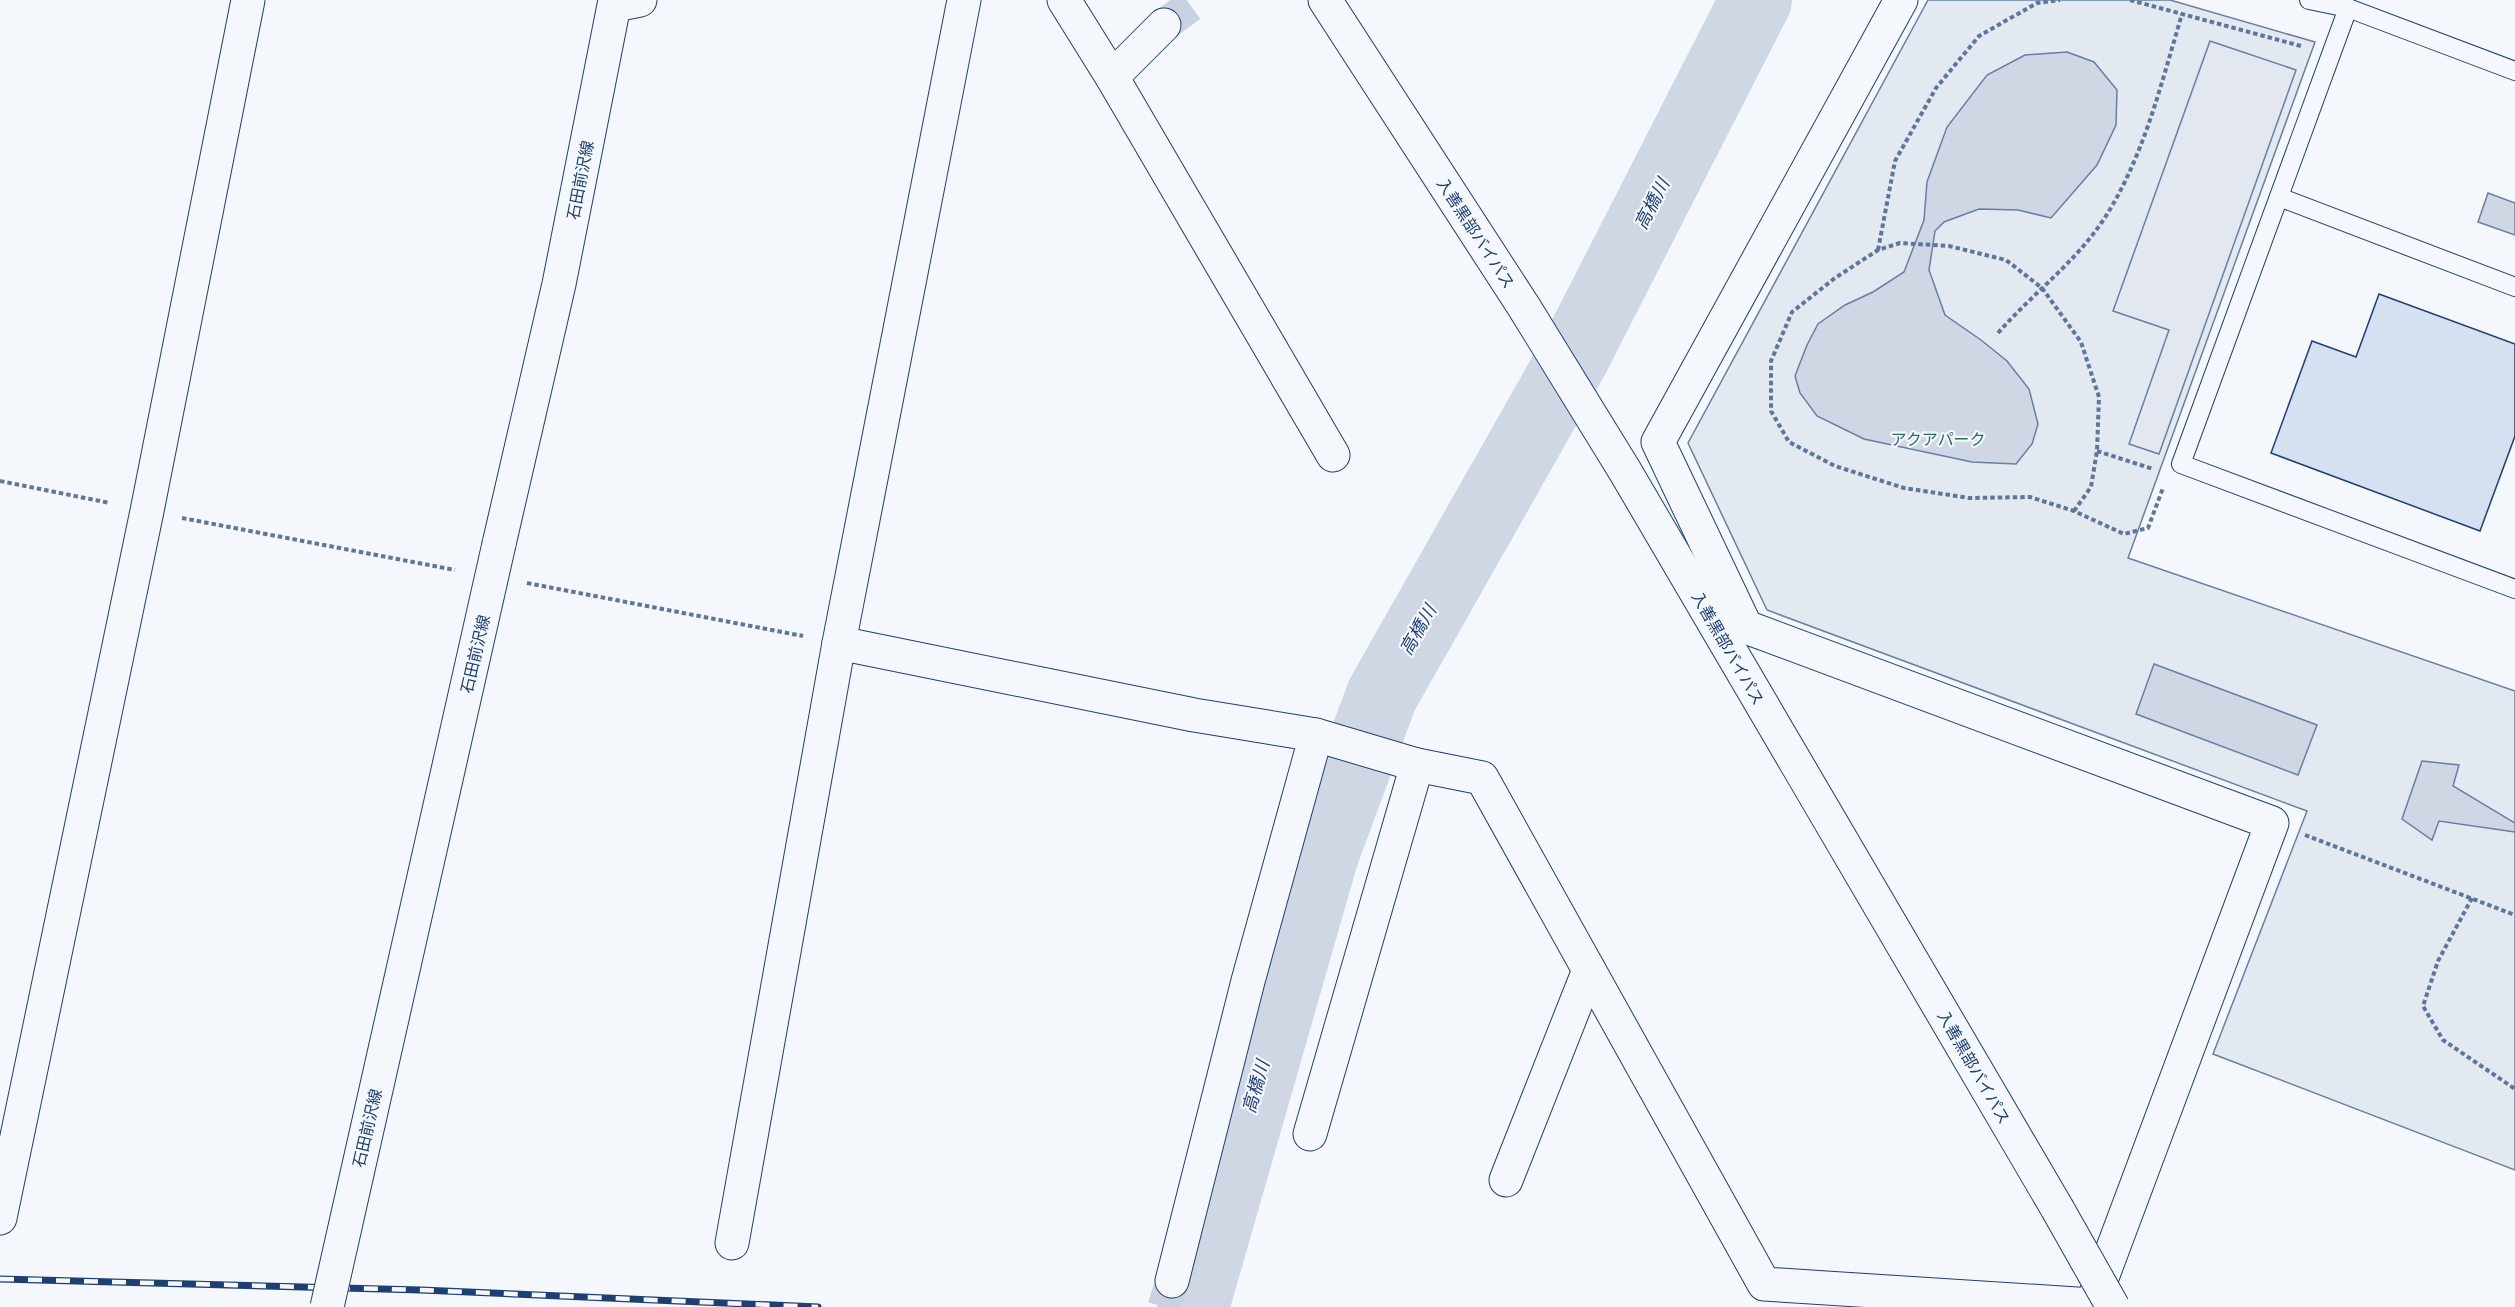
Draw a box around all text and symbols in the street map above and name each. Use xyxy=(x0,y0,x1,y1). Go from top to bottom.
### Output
street label: 石田前沢線 xyxy=(564,139,597,221)
water label: 高橋川 xyxy=(1630,173,1675,233)
street label: 入善黒部バイパス xyxy=(1433,175,1518,292)
park label: アクアパーク xyxy=(1891,430,1985,449)
street label: 入善黒部バイパス xyxy=(1687,588,1768,708)
water label: 高橋川 xyxy=(1395,599,1442,659)
street label: 石田前沢線 xyxy=(457,613,494,695)
street label: 入善黒部バイパス xyxy=(1933,1007,2014,1127)
water label: 高橋川 xyxy=(1238,1056,1275,1116)
street label: 石田前沢線 xyxy=(349,1087,386,1169)

